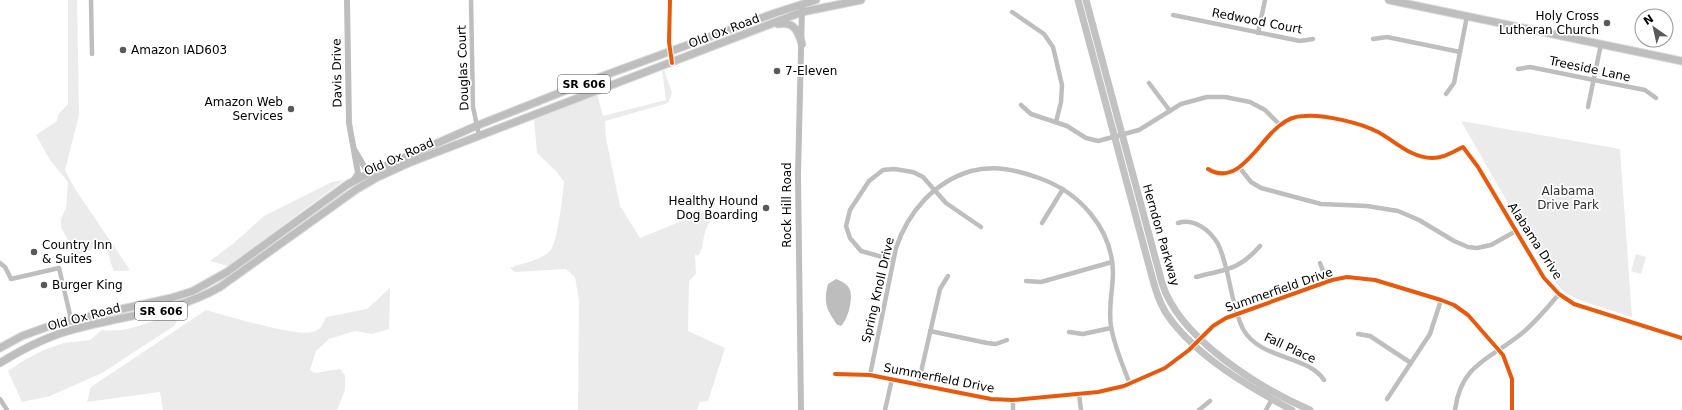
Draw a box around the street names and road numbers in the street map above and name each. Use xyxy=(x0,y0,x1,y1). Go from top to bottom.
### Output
street label: Redwood Court xyxy=(1211,5,1304,37)
street label: Old Ox Road xyxy=(687,11,761,51)
street label: Douglas Court xyxy=(455,25,471,111)
street label: Davis Drive xyxy=(329,38,345,108)
street label: Treeside Lane xyxy=(1547,53,1632,84)
road number: SR 606 xyxy=(558,75,610,93)
street label: Old Ox Road xyxy=(362,135,436,179)
street label: Rock Hill Road xyxy=(780,162,794,248)
street label: Herndon Parkway xyxy=(1140,182,1182,288)
street label: Alabama Drive xyxy=(1505,200,1565,282)
street label: Spring Knoll Drive xyxy=(859,236,897,344)
street label: Summerfield Drive xyxy=(1223,265,1335,315)
street label: Old Ox Road xyxy=(46,301,122,333)
road number: SR 606 xyxy=(135,302,187,320)
street label: Fall Place xyxy=(1262,330,1318,366)
street label: Summerfield Drive xyxy=(882,360,996,396)

